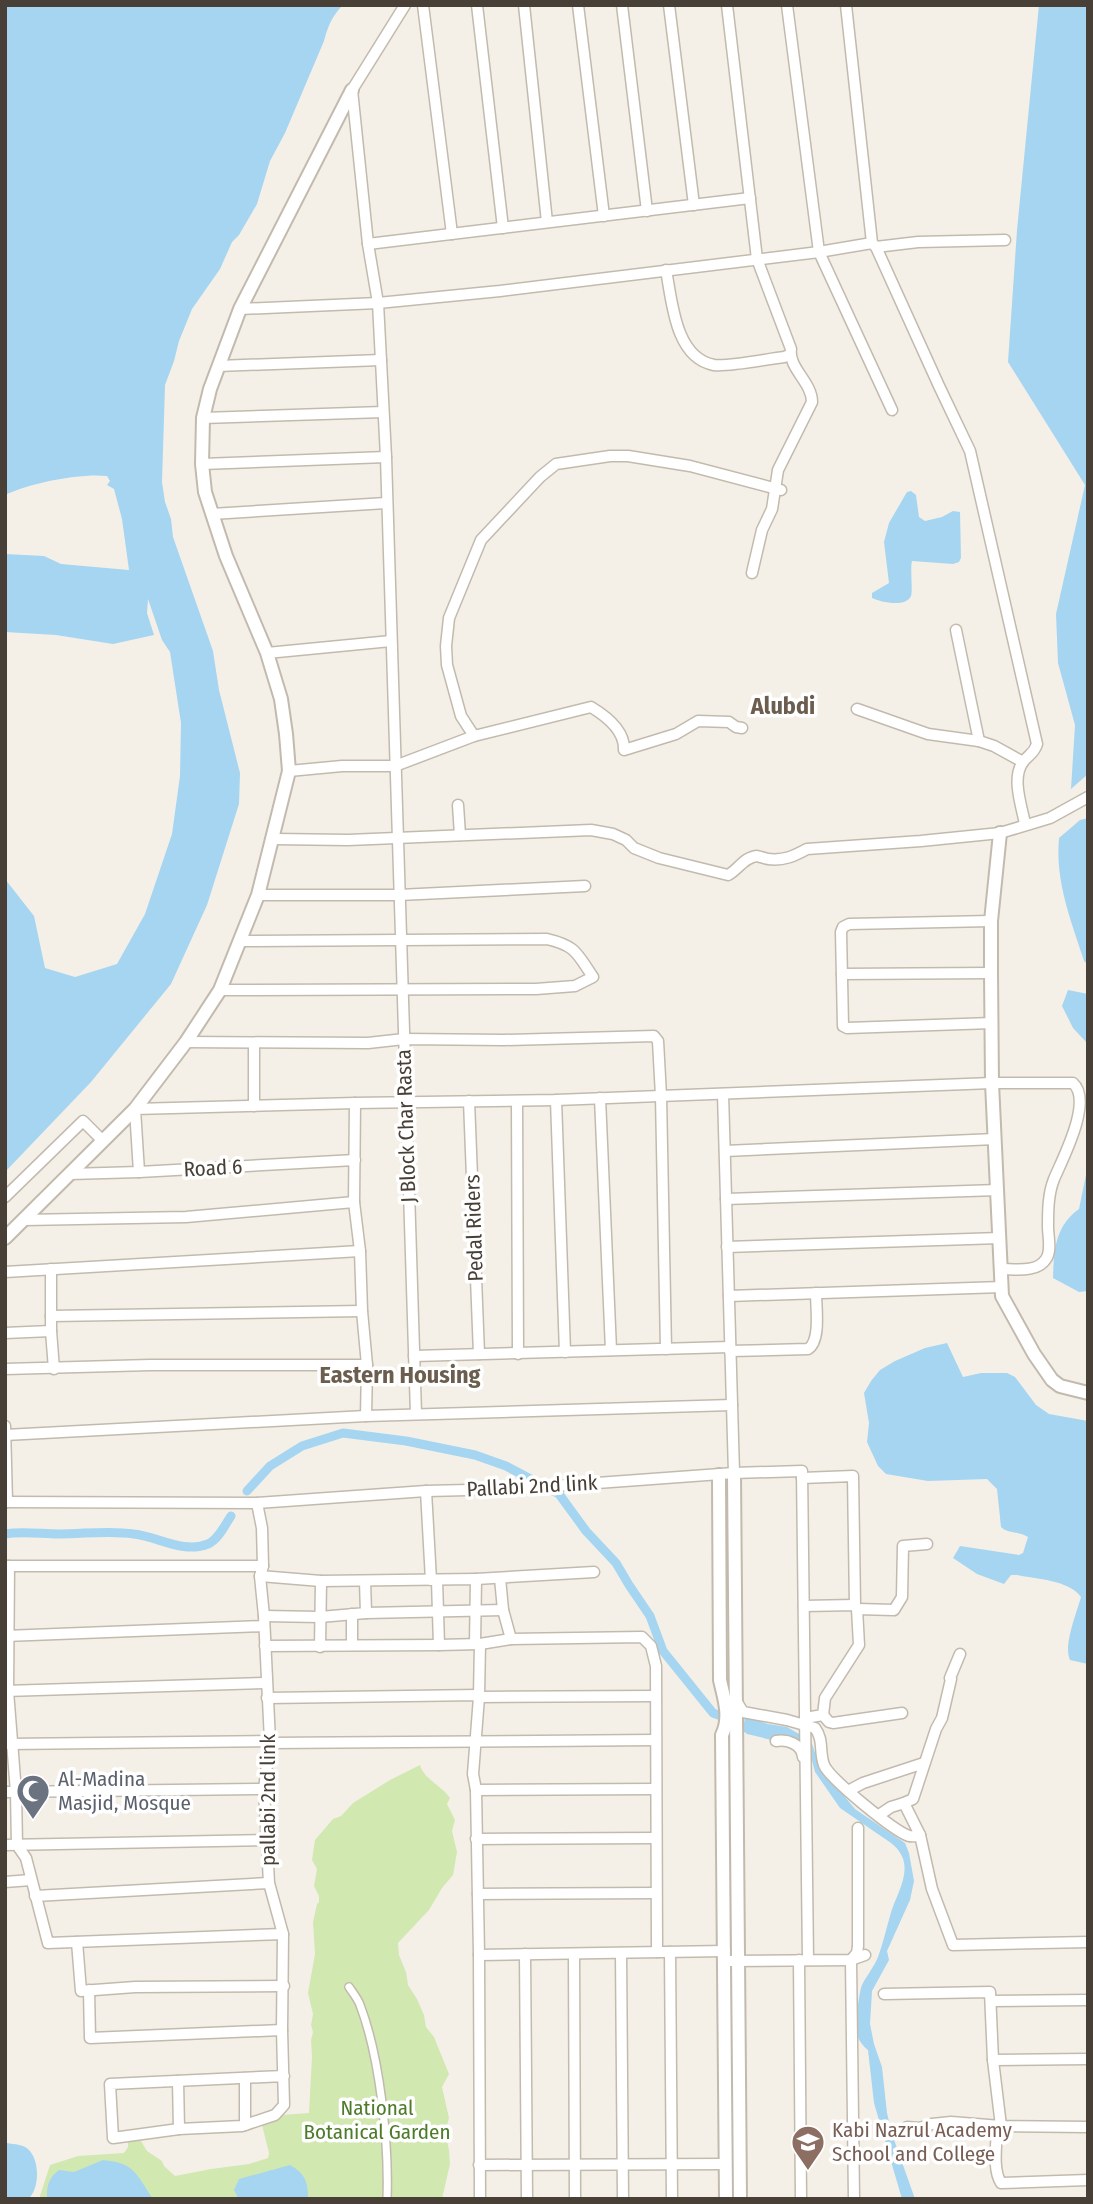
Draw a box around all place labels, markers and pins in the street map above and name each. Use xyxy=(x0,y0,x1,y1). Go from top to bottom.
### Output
place label: Al-Madina Masjid, Mosque xyxy=(58,1766,191,1816)
mosque icon: Al-Madina Masjid, Mosque xyxy=(14,1772,52,1821)
place label: Kabi Nazrul Academy School and College xyxy=(832,2117,1013,2167)
school or university icon: Kabi Nazrul Academy School and College xyxy=(789,2123,827,2172)

